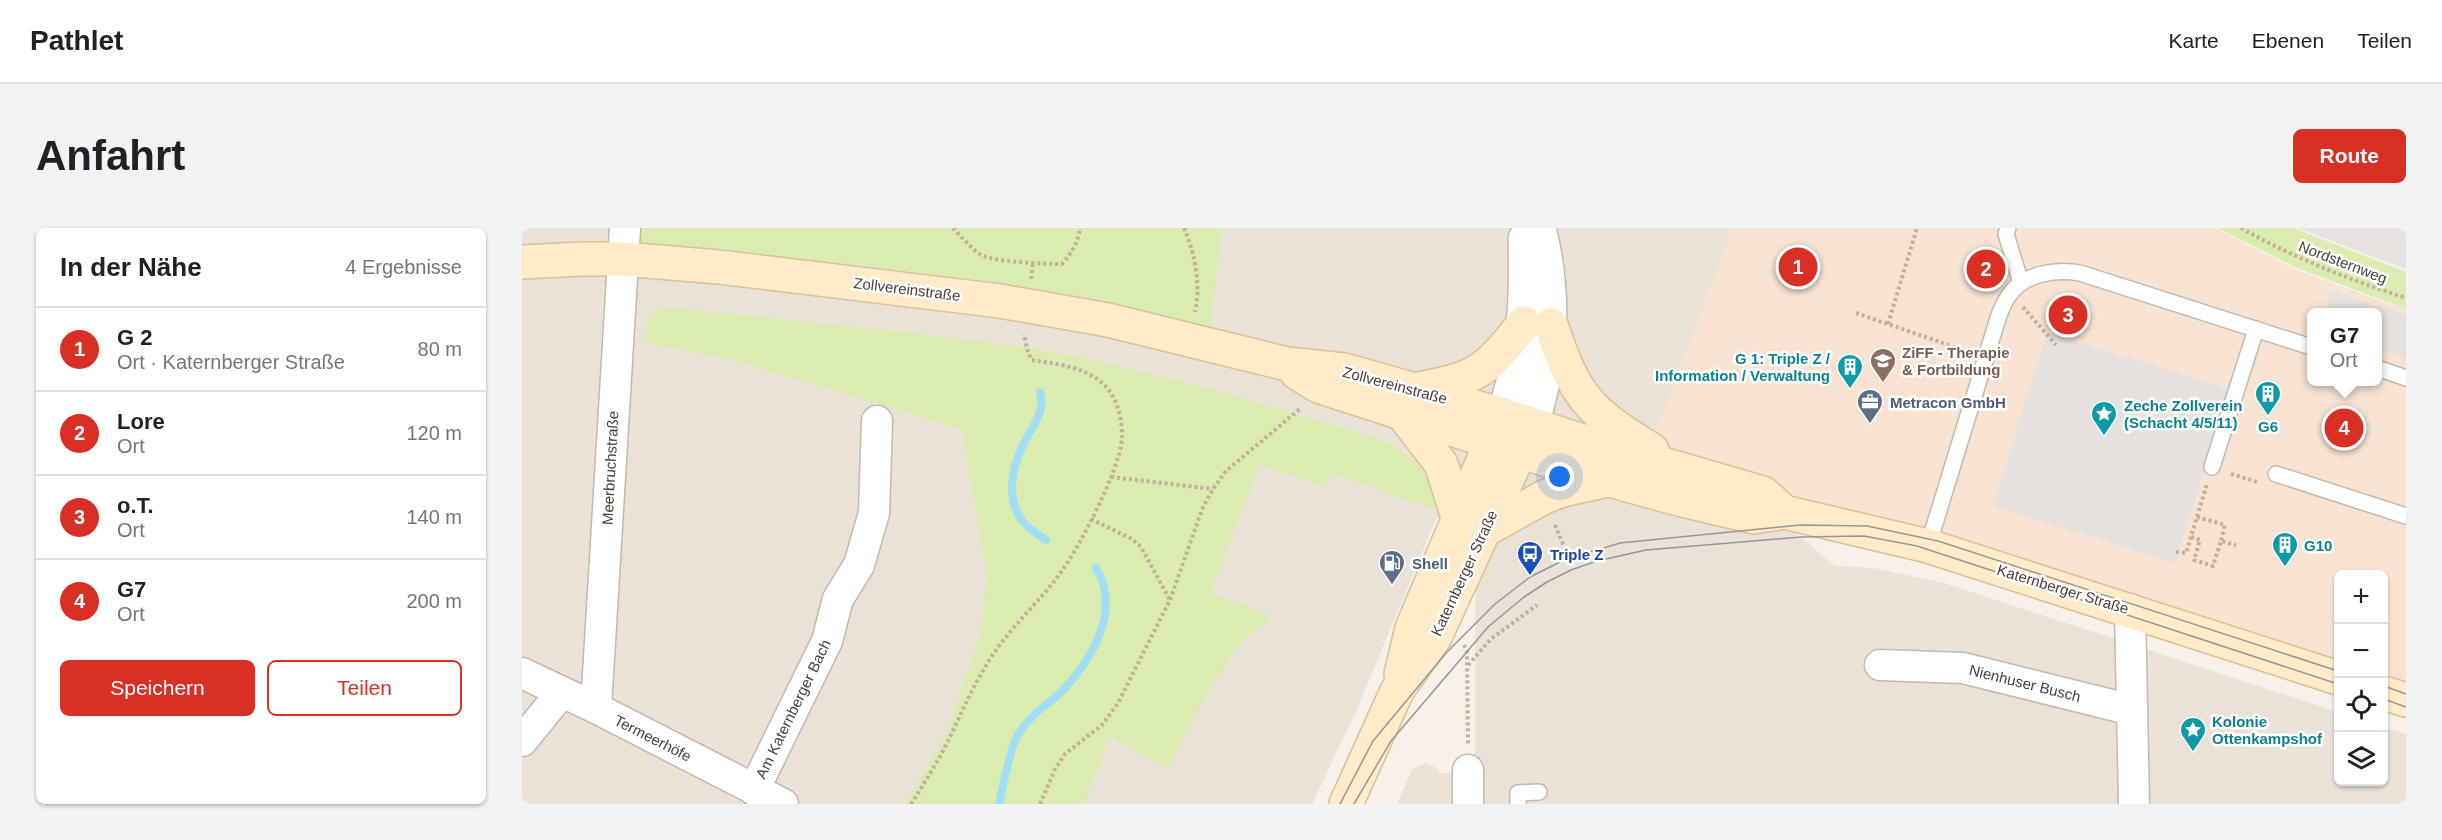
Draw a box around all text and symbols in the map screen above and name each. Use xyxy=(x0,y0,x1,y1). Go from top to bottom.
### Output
text: Pathlet xyxy=(30,25,123,56)
text: Karte xyxy=(2169,29,2219,52)
text: Ebenen xyxy=(2252,29,2324,52)
text: Teilen xyxy=(2357,29,2412,52)
button: Route xyxy=(2293,129,2406,183)
text: Anfahrt xyxy=(36,132,185,179)
street label: Nordsternweg xyxy=(2296,237,2390,287)
pin: 1 xyxy=(1778,244,1818,290)
pin: 2 xyxy=(1966,246,2006,291)
text: In der Nähe xyxy=(60,252,202,282)
text: 4 Ergebnisse xyxy=(345,256,462,278)
street label: Zollvereinstraße xyxy=(853,274,961,304)
pin: 3 xyxy=(2048,292,2088,338)
popup xyxy=(2307,308,2382,386)
text: G7 xyxy=(2330,323,2359,348)
text: G 2 xyxy=(117,325,152,350)
text: 1 xyxy=(74,338,85,360)
text: 80 m xyxy=(418,338,462,360)
place label: ZiFF - Therapie & Fortbildung xyxy=(1902,344,2010,378)
school or university icon: ZiFF - Therapie & Fortbildung xyxy=(1868,346,1898,384)
text: Ort xyxy=(2330,349,2358,371)
place label: G 1: Triple Z / Information / Verwaltung xyxy=(1655,350,1831,384)
text: Ort · Katernberger Straße xyxy=(117,351,345,373)
building icon: G 1: Triple Z / Information / Verwaltung xyxy=(1835,352,1865,390)
street label: Zollvereinstraße xyxy=(1341,363,1449,407)
building icon: G6 xyxy=(2253,379,2283,417)
office icon: Metracon GmbH xyxy=(1855,387,1885,425)
place label: Metracon GmbH xyxy=(1890,394,2006,411)
place label: Zeche Zollverein (Schacht 4/5/11) xyxy=(2124,397,2242,431)
place icon: Zeche Zollverein (Schacht 4/5/11) xyxy=(2089,399,2119,437)
pin: 4 xyxy=(2324,406,2364,450)
text: Lore xyxy=(117,409,165,434)
street label: Meerbruchstraße xyxy=(599,411,621,525)
place label: G6 xyxy=(2258,418,2278,435)
text: 2 xyxy=(74,422,85,444)
text: 120 m xyxy=(406,422,462,444)
text: Ort xyxy=(117,435,145,457)
your location xyxy=(1545,462,1574,491)
text: o.T. xyxy=(117,493,154,518)
text: 3 xyxy=(74,506,85,528)
text: 140 m xyxy=(406,506,462,528)
street label: Katernberger Straße xyxy=(1427,507,1501,639)
text: Ort xyxy=(117,519,145,541)
building icon: G10 xyxy=(2270,530,2300,568)
place label: G10 xyxy=(2304,537,2332,554)
bus stop icon: Triple Z xyxy=(1515,539,1545,577)
place label: Triple Z xyxy=(1550,546,1603,563)
fuel station icon: Shell xyxy=(1377,548,1407,586)
place label: Shell xyxy=(1412,555,1448,572)
street label: Katernberger Straße xyxy=(1995,561,2131,617)
map controls xyxy=(2334,570,2388,786)
button: + xyxy=(2334,570,2388,624)
text: G7 xyxy=(117,577,146,602)
text: 4 xyxy=(74,590,85,612)
text: 200 m xyxy=(406,590,462,612)
text: Ort xyxy=(117,603,145,625)
button: − xyxy=(2334,624,2388,678)
street label: Am Katernberger Bach xyxy=(752,637,834,781)
button: Speichern xyxy=(60,660,255,716)
button: Teilen xyxy=(267,660,462,716)
street label: Nienhuser Busch xyxy=(1968,661,2082,705)
button: locate xyxy=(2334,678,2388,732)
street label: Termeerhöfe xyxy=(612,711,694,765)
place label: Kolonie Ottenkampshof xyxy=(2212,713,2323,747)
place icon: Kolonie Ottenkampshof xyxy=(2178,715,2208,753)
button: layers xyxy=(2334,732,2388,786)

